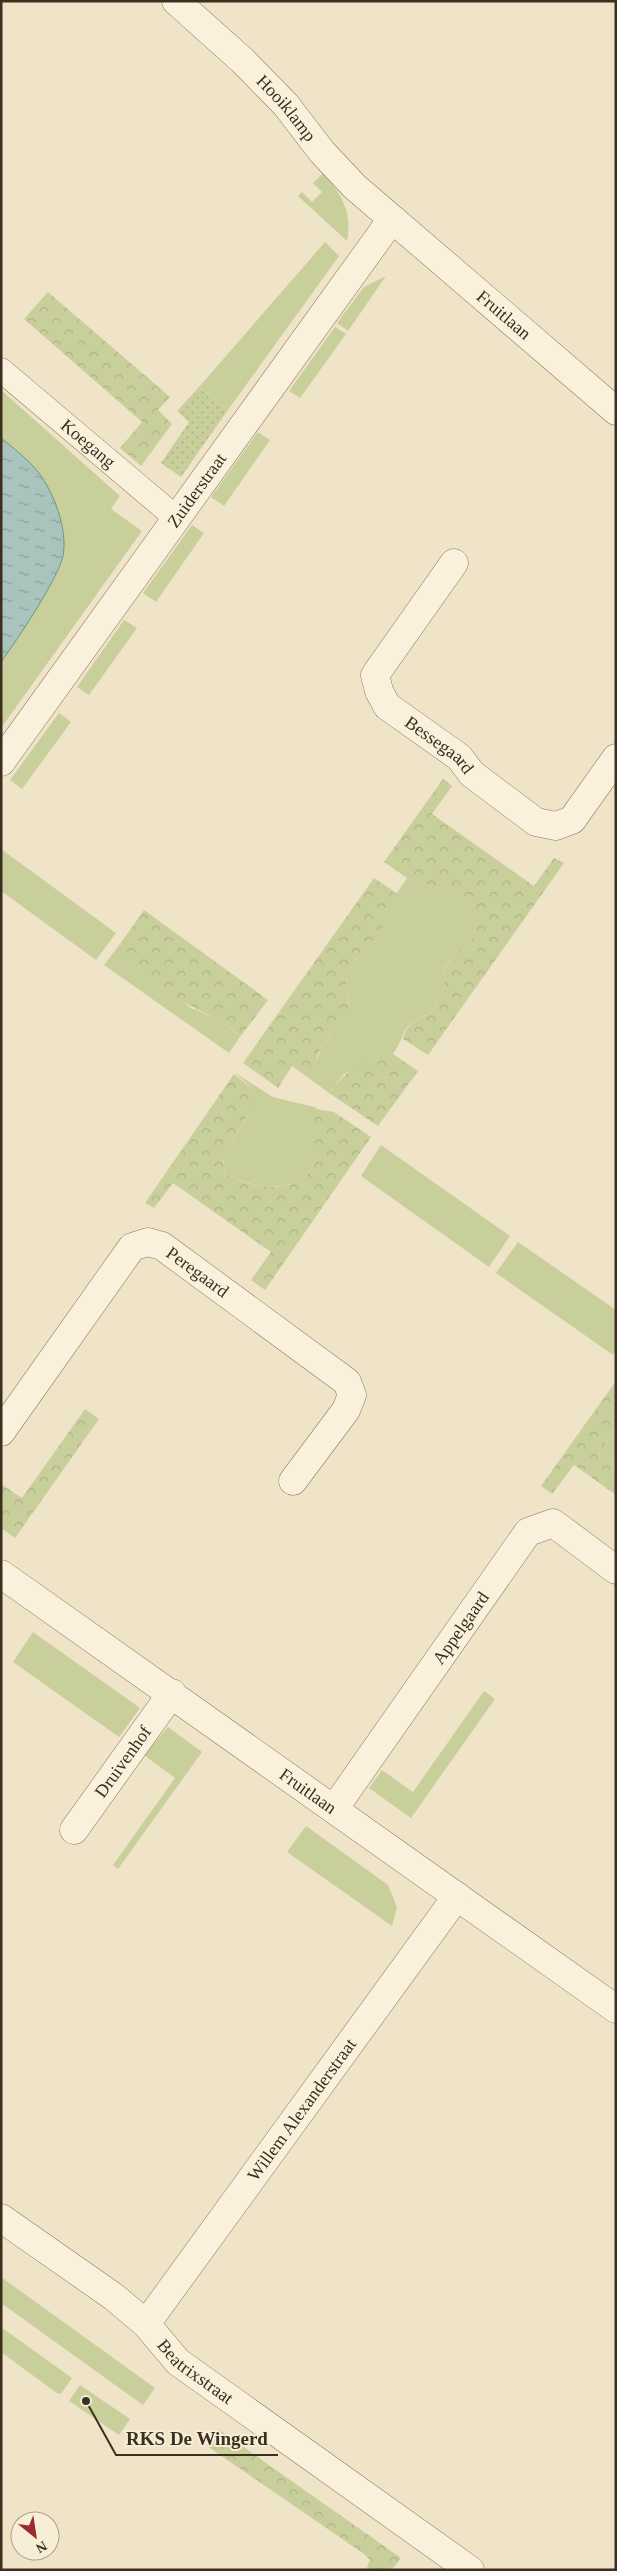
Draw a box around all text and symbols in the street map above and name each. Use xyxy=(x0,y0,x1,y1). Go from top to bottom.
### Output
street label: Hooiklamp xyxy=(252,71,320,145)
street label: Fruitlaan xyxy=(473,286,535,344)
street label: Koegang xyxy=(57,415,119,472)
street label: Zuiderstraat xyxy=(163,449,230,531)
street label: Bessegaard xyxy=(401,712,478,778)
street label: Peregaard xyxy=(163,1243,232,1301)
street label: Appelgaard xyxy=(428,1588,493,1668)
street label: Druivenhof xyxy=(91,1722,155,1801)
street label: Fruitlaan xyxy=(276,1764,340,1818)
street label: Willem Alexanderstraat xyxy=(243,2035,360,2185)
street label: Beatrixstraat xyxy=(153,2335,237,2408)
callout: RKS De Wingerd xyxy=(116,2421,278,2455)
text: RKS De Wingerd xyxy=(126,2428,268,2449)
north arrow xyxy=(10,2511,60,2561)
text: N xyxy=(33,2538,49,2556)

